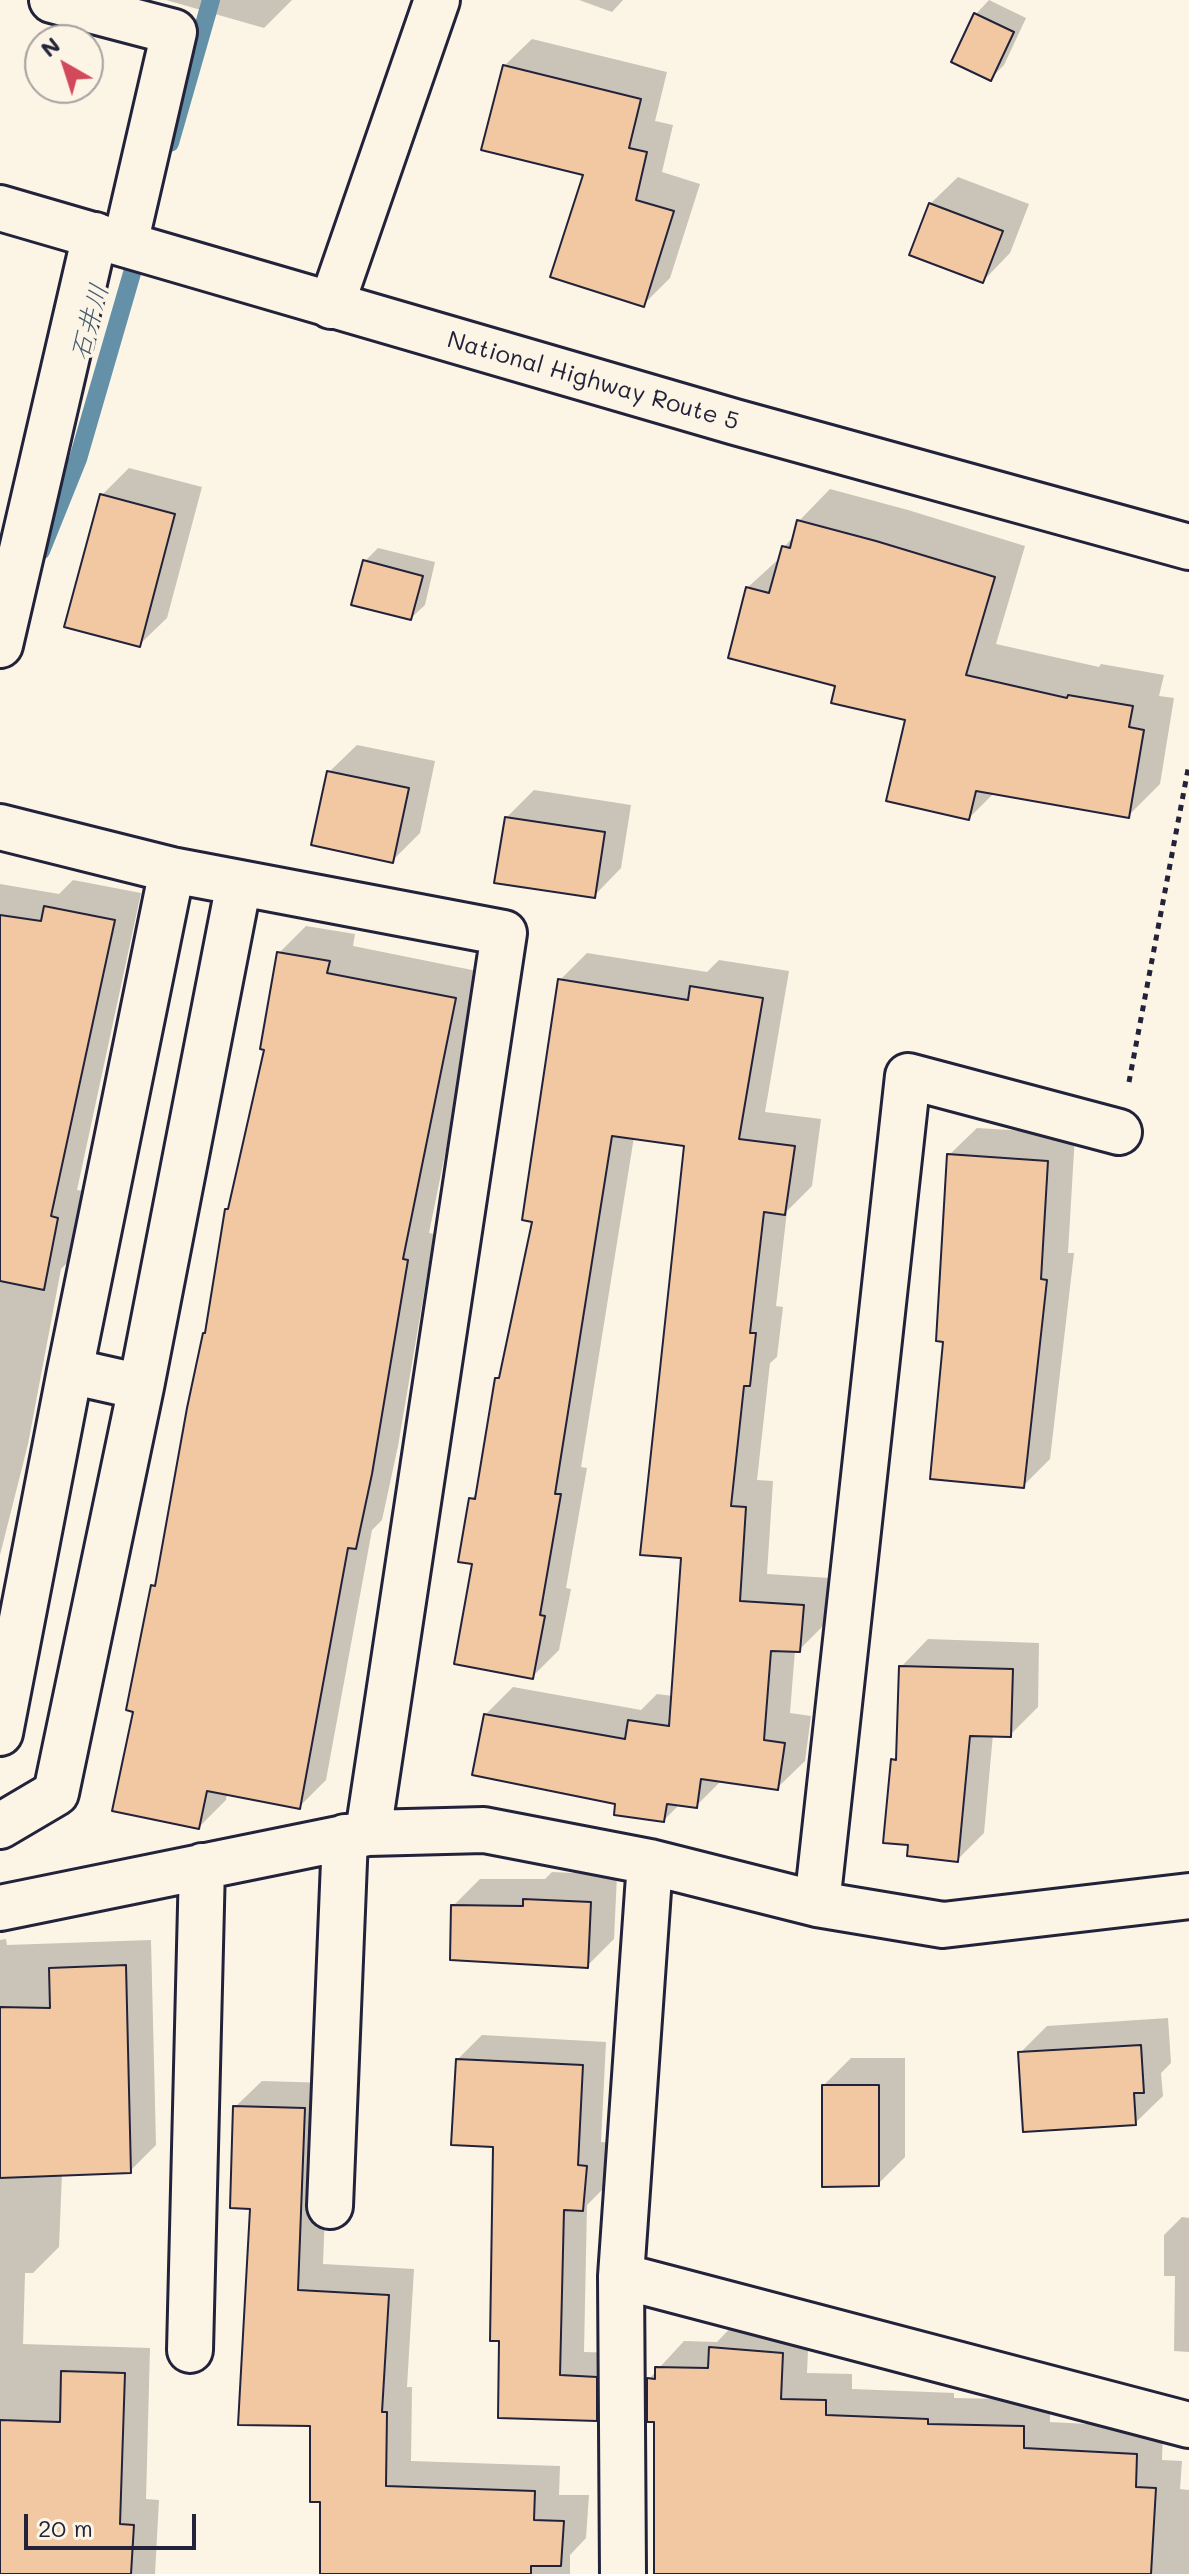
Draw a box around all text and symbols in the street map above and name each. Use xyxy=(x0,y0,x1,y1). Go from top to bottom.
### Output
north arrow xyxy=(24,24,104,104)
text: N xyxy=(34,30,65,63)
water label: 石井川 xyxy=(64,280,116,364)
street label: National Highway Route 5 xyxy=(444,325,742,437)
scale bar xyxy=(28,2498,200,2548)
text: 20 m xyxy=(38,2512,93,2543)

